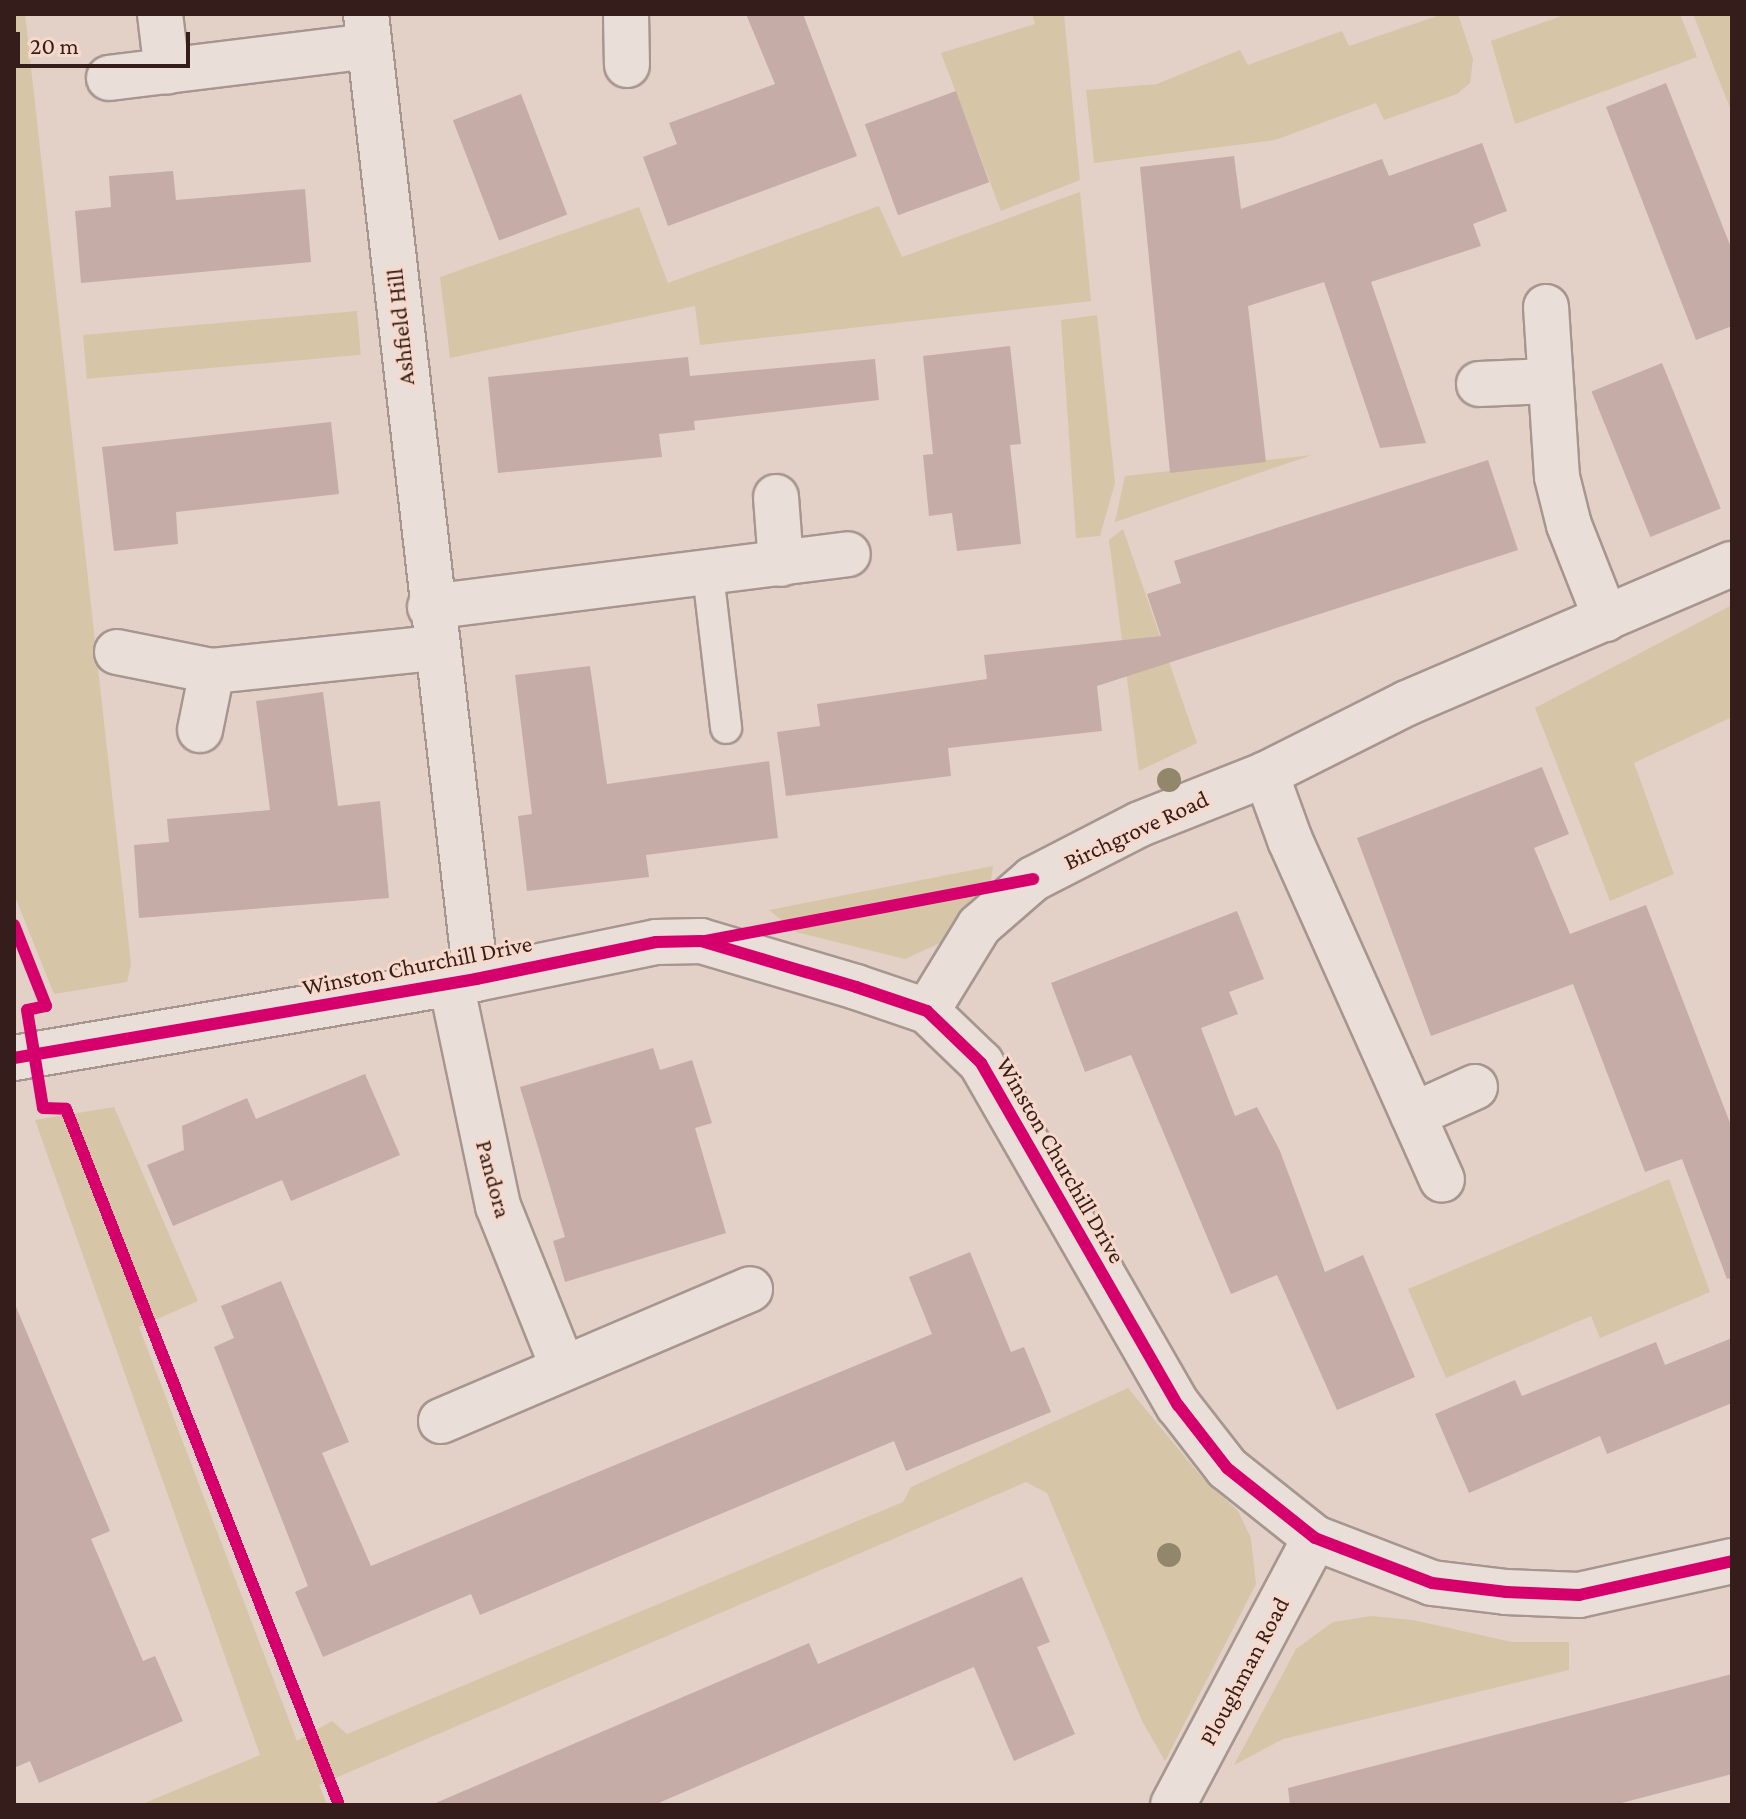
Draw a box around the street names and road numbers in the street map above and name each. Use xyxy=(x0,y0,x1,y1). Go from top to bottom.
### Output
street label: Ashfield Hill xyxy=(380,267,420,387)
street label: Birchgrove Road xyxy=(1059,784,1213,876)
street label: Winston Churchill Drive xyxy=(300,929,534,1001)
street label: Winston Churchill Drive xyxy=(990,1052,1132,1268)
street label: Pandora xyxy=(470,1137,518,1221)
street label: Ploughman Road xyxy=(1193,1592,1295,1750)

